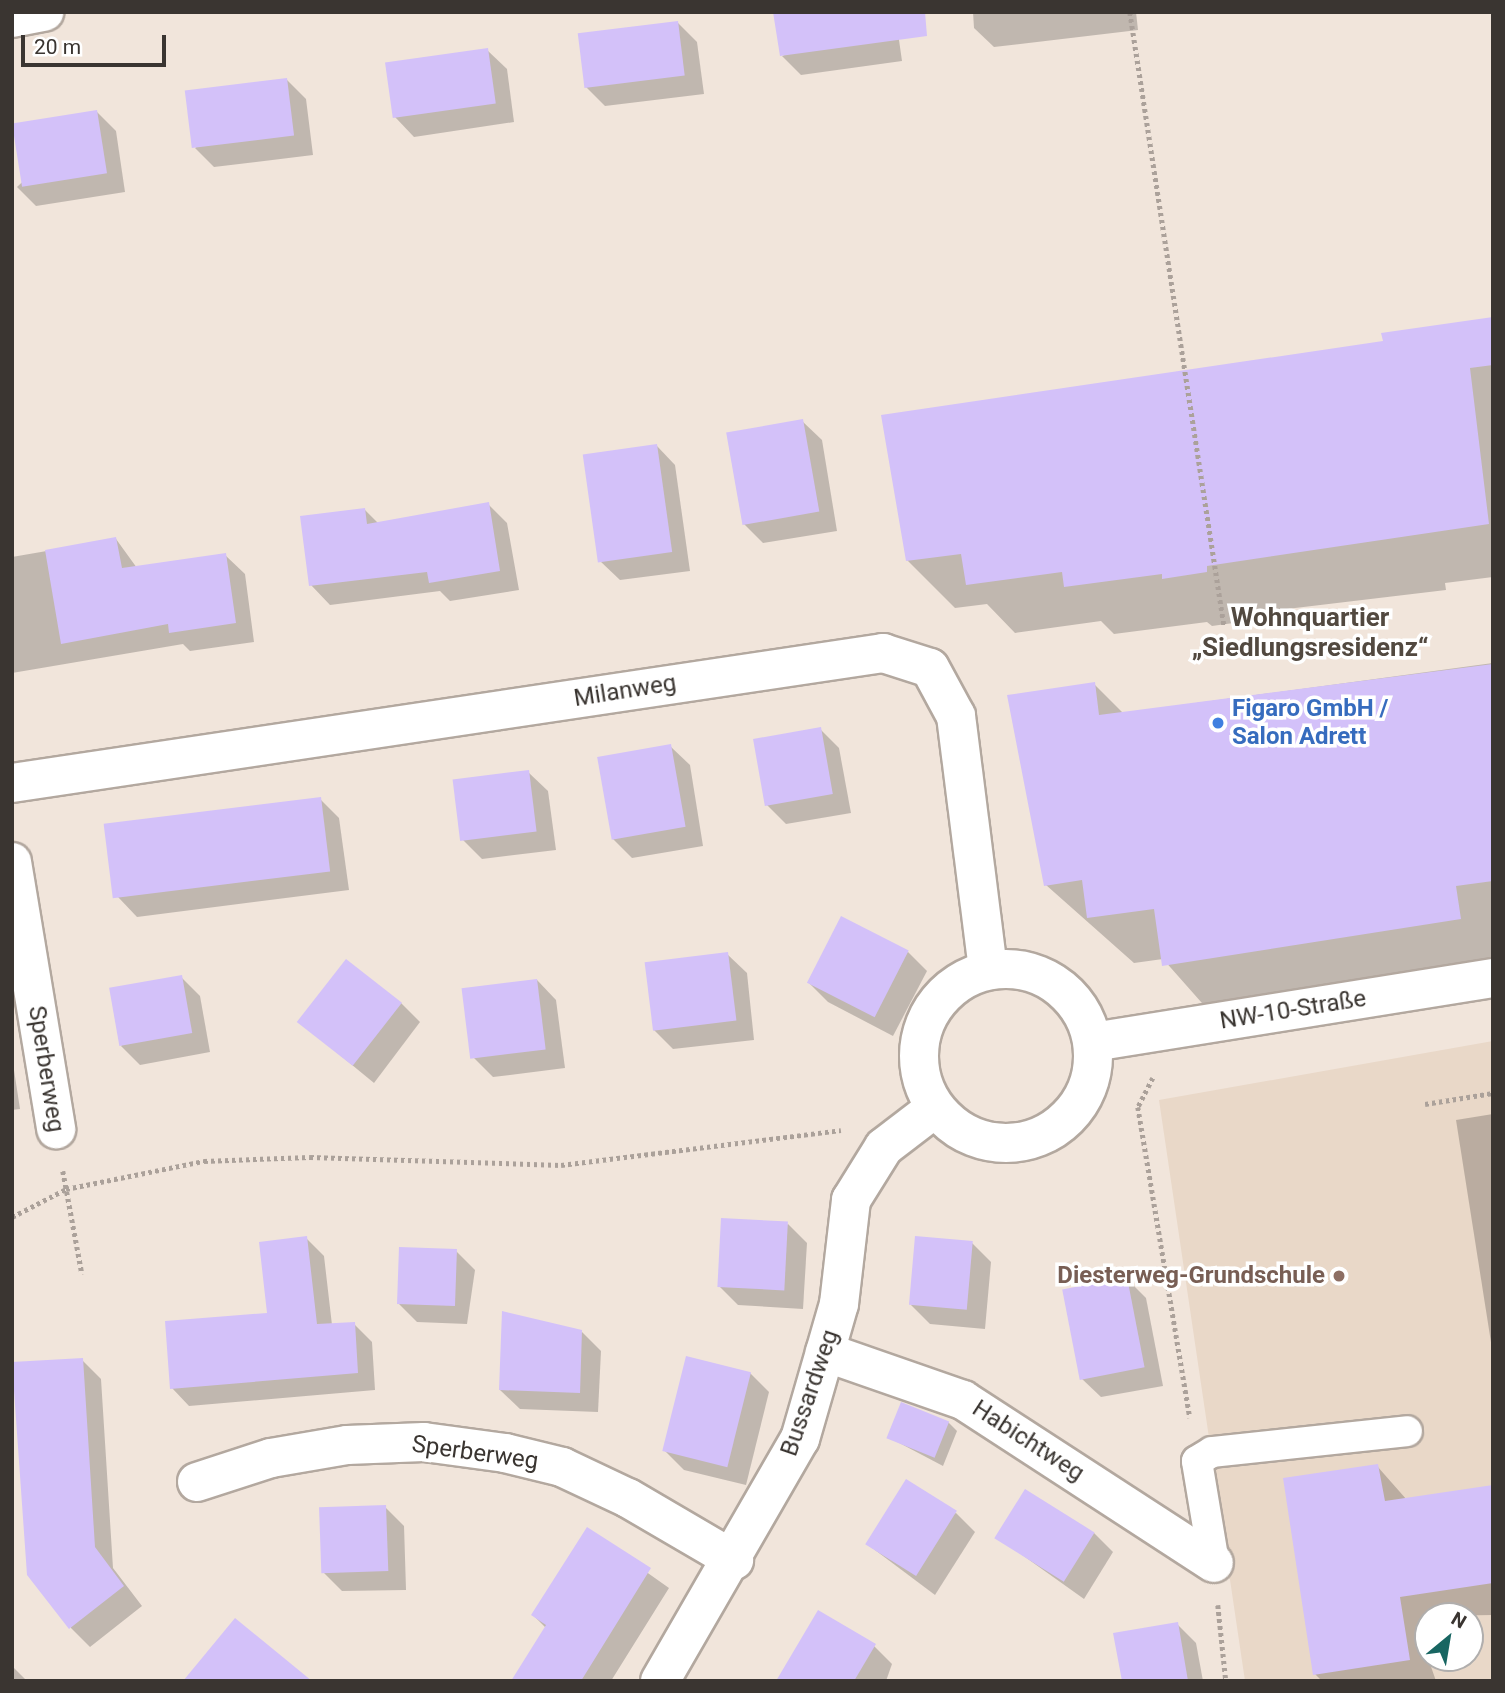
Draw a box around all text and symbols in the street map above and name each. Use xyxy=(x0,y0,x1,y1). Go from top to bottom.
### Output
scale bar xyxy=(24,21,170,65)
text: 20 m xyxy=(34,35,81,59)
district label: Wohnquartier „Siedlungsresidenz“ xyxy=(1192,602,1428,664)
street label: Milanweg xyxy=(572,669,678,713)
place label: Figaro GmbH / Salon Adrett xyxy=(1232,695,1388,751)
marker: Figaro GmbH / Salon Adrett xyxy=(1210,715,1226,731)
street label: NW-10-Straße xyxy=(1218,984,1368,1036)
street label: Sperberweg xyxy=(22,1004,70,1134)
place label: Diesterweg-Grundschule xyxy=(1057,1262,1325,1290)
marker: Diesterweg-Grundschule xyxy=(1331,1268,1347,1284)
street label: Bussardweg xyxy=(775,1326,845,1460)
street label: Habichtweg xyxy=(967,1394,1089,1488)
street label: Sperberweg xyxy=(410,1430,540,1476)
north arrow xyxy=(1414,1602,1484,1672)
text: N xyxy=(1447,1607,1470,1633)

